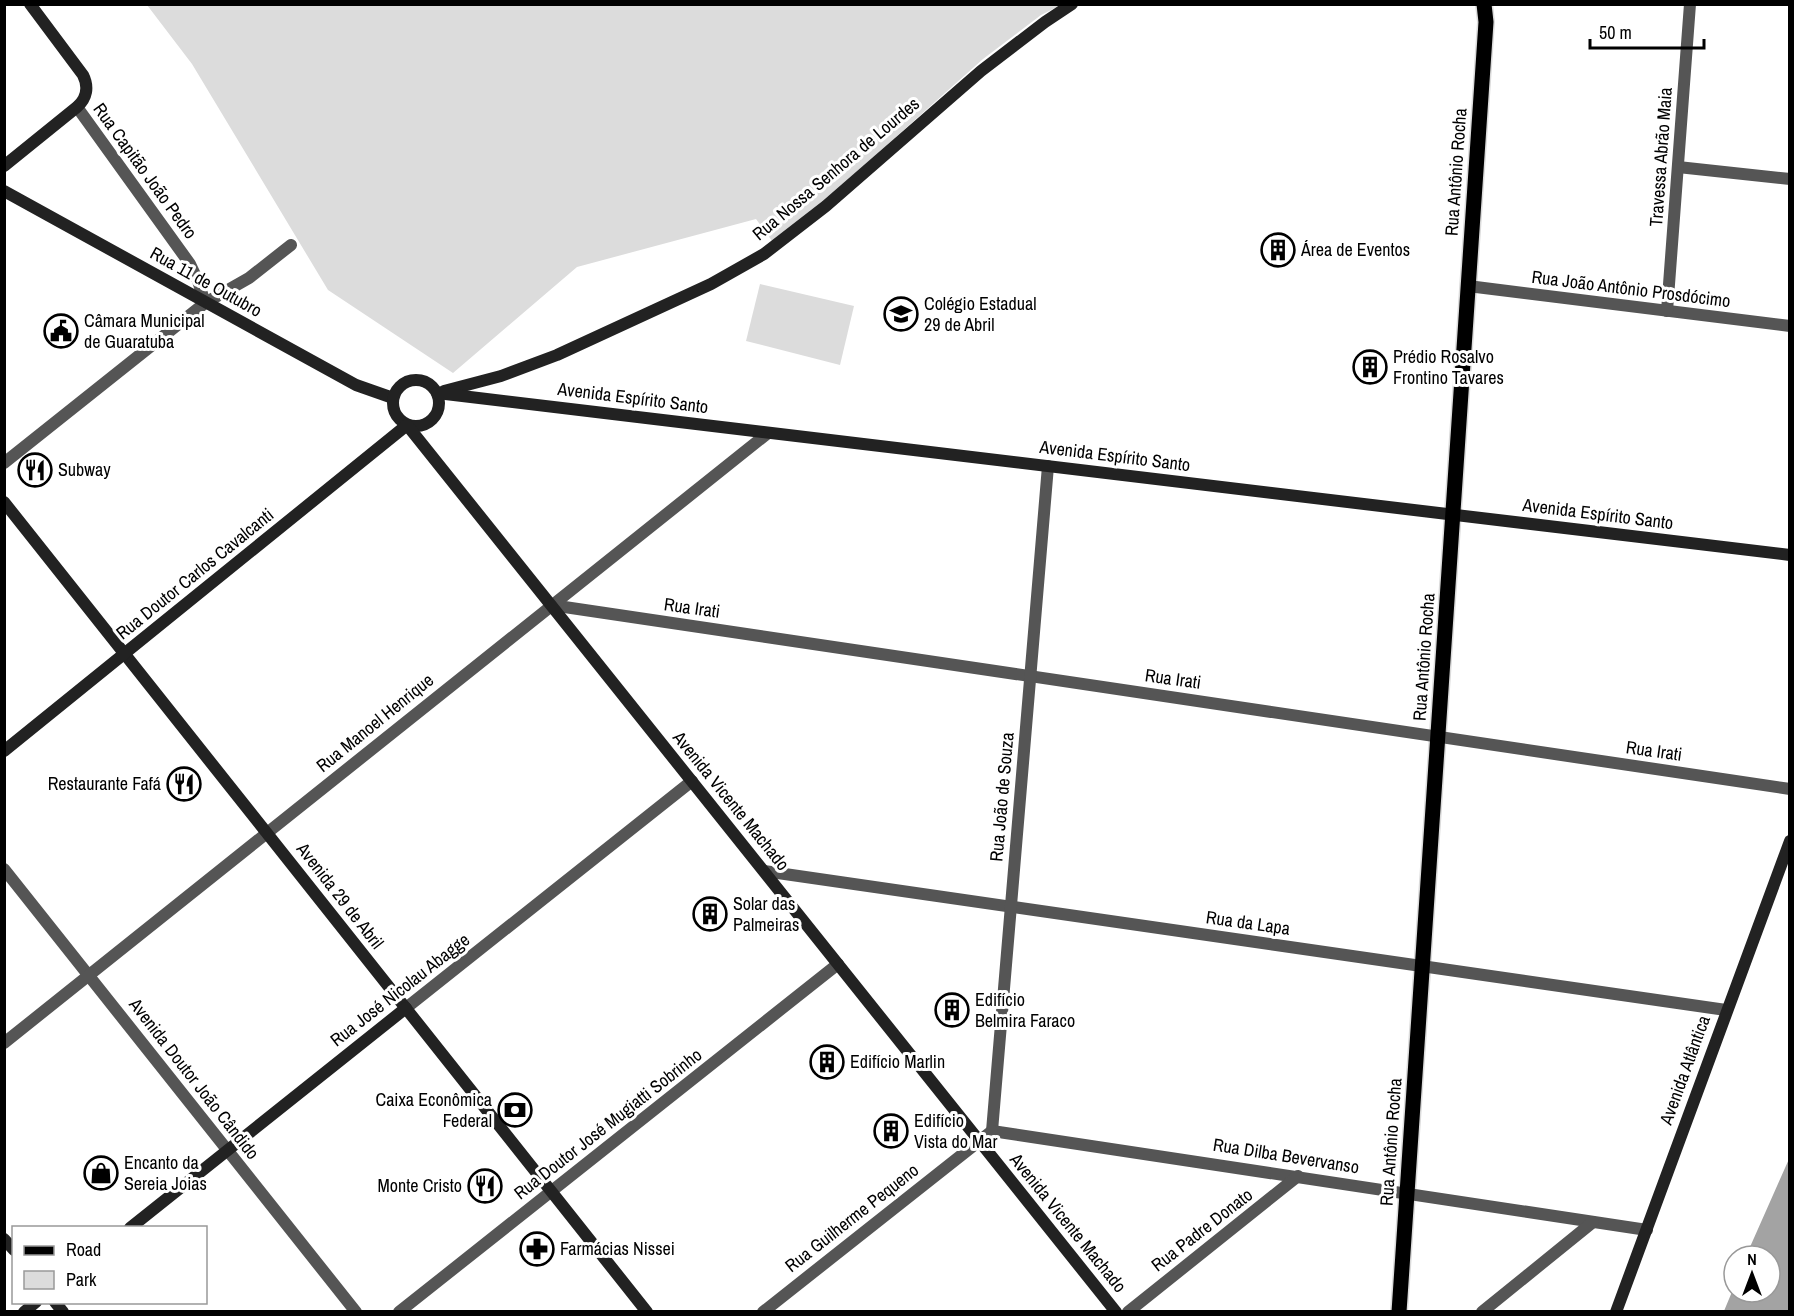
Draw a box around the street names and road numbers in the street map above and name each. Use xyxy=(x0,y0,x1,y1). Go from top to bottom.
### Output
street label: Travessa Abrão Maia xyxy=(1643,86,1678,228)
street label: Rua Nossa Senhora de Lourdes xyxy=(747,91,924,246)
street label: Rua Capitão João Pedro xyxy=(88,98,203,244)
street label: Rua Antônio Rocha xyxy=(1439,107,1472,237)
street label: Rua 11 de Outubro xyxy=(146,240,267,323)
street label: Rua João Antônio Prosdócimo xyxy=(1530,264,1732,313)
street label: Avenida Espírito Santo xyxy=(555,376,710,419)
street label: Avenida Espírito Santo xyxy=(1037,434,1192,477)
street label: Avenida Espírito Santo xyxy=(1520,492,1675,535)
street label: Rua Doutor Carlos Cavalcanti xyxy=(111,502,279,645)
street label: Rua Irati xyxy=(662,591,722,624)
street label: Rua Antônio Rocha xyxy=(1407,592,1440,722)
street label: Rua Irati xyxy=(1143,662,1203,695)
street label: Rua Manoel Henrique xyxy=(311,667,439,778)
street label: Avenida Vicente Machado xyxy=(667,725,795,876)
street label: Rua João de Souza xyxy=(983,731,1020,863)
street label: Rua Irati xyxy=(1624,734,1684,767)
street label: Avenida 29 de Abril xyxy=(290,837,390,954)
street label: Rua da Lapa xyxy=(1204,904,1292,941)
street label: Rua José Nicolau Abagge xyxy=(325,927,475,1052)
street label: Avenida Doutor João Cândido xyxy=(123,992,265,1165)
street label: Avenida Atlântica xyxy=(1653,1012,1716,1129)
street label: Rua Doutor José Mugiatti Sobrinho xyxy=(509,1042,707,1205)
street label: Rua Antônio Rocha xyxy=(1374,1077,1407,1207)
street label: Rua Dilba Bevervanso xyxy=(1211,1132,1361,1179)
street label: Avenida Vicente Machado xyxy=(1004,1147,1132,1298)
street label: Rua Guilherme Pequeno xyxy=(780,1157,924,1278)
street label: Rua Padre Donato xyxy=(1146,1182,1258,1277)

